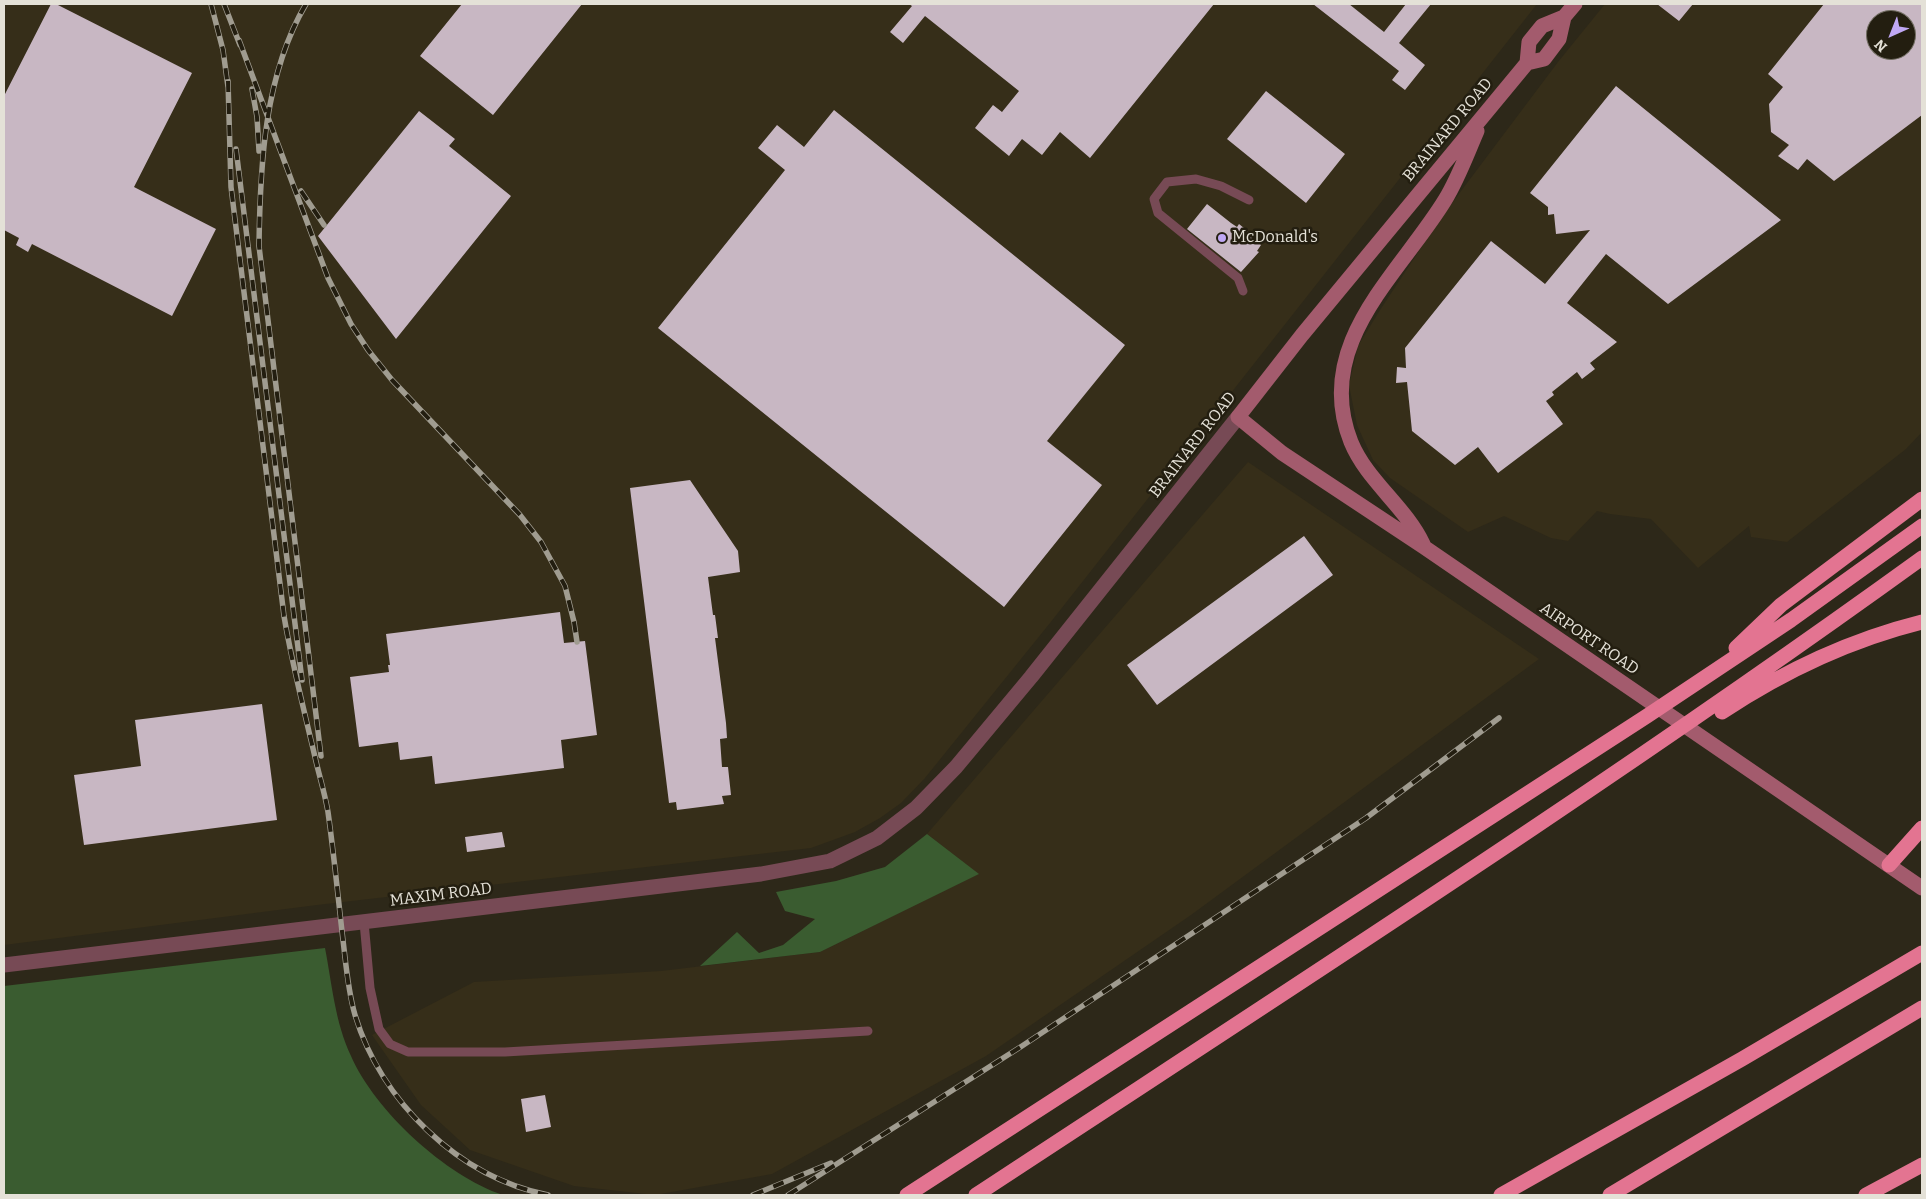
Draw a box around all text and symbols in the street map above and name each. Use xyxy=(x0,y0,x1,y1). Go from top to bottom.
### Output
north arrow xyxy=(1866,10,1916,60)
text: N xyxy=(1871,36,1891,55)
street label: BRAINARD ROAD xyxy=(1399,74,1497,186)
place label: McDonald's xyxy=(1232,228,1318,248)
marker: McDonald's xyxy=(1216,232,1228,244)
street label: BRAINARD ROAD xyxy=(1146,388,1240,502)
street label: AIRPORT ROAD xyxy=(1536,599,1642,679)
street label: MAXIM ROAD xyxy=(389,879,493,911)

